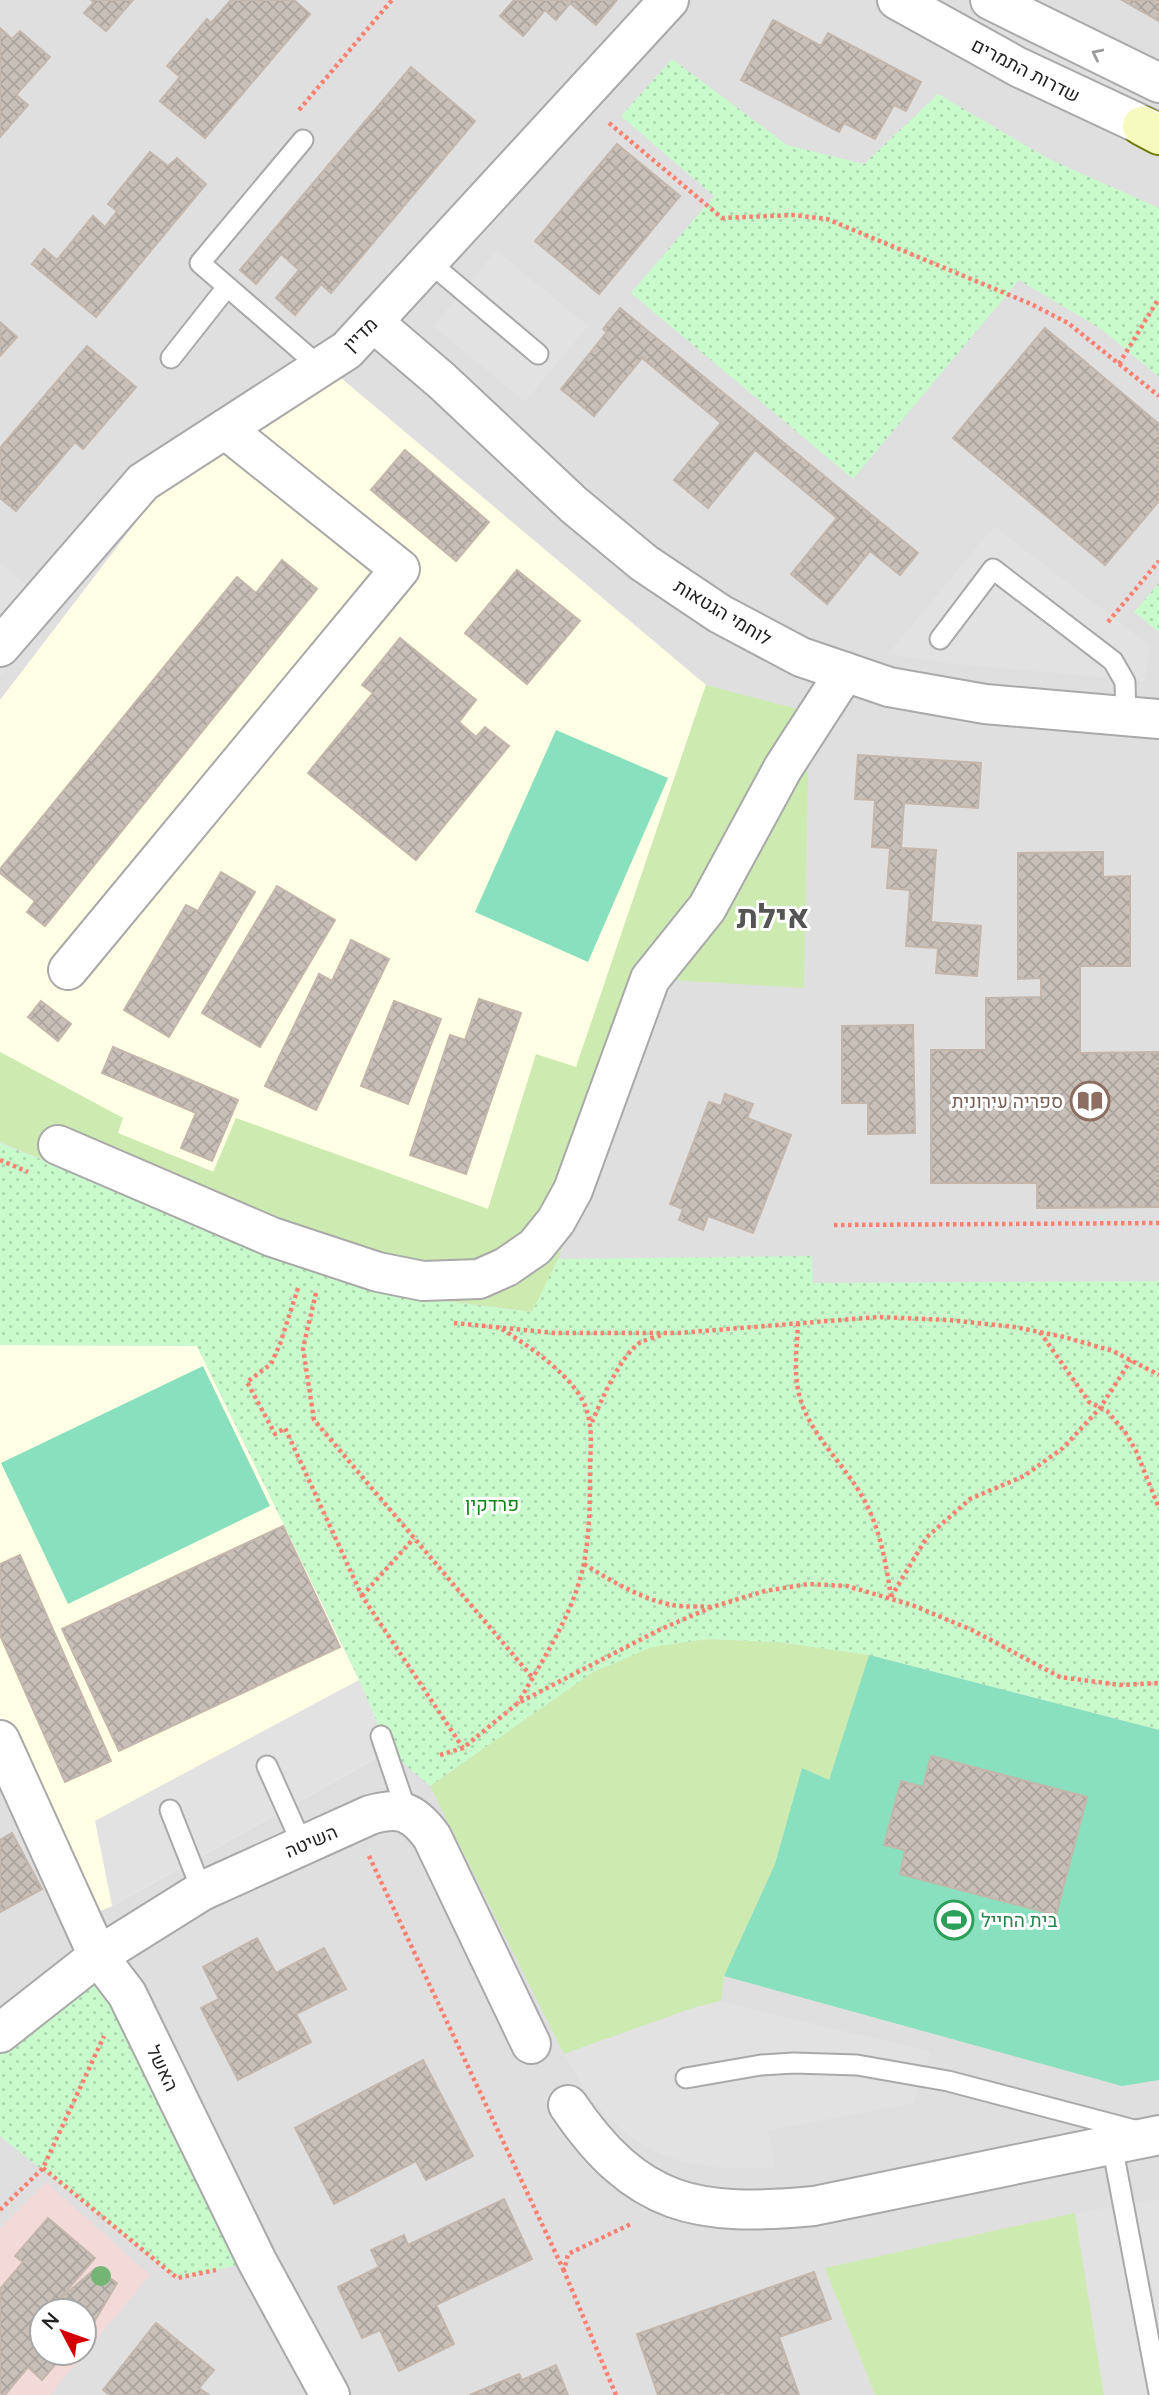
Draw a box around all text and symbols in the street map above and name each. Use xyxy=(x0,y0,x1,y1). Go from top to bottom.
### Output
street label: שדרות התמרים xyxy=(968,32,1084,107)
one-way arrow xyxy=(1092,49,1104,63)
street label: מדיין xyxy=(338,312,382,356)
street label: לוחמי הגטאות xyxy=(670,574,776,650)
district label: אילת xyxy=(737,895,809,935)
library icon: ספריה עירונית xyxy=(1069,1080,1111,1122)
place label: ספריה עירונית xyxy=(952,1089,1063,1112)
park label: פרדקין xyxy=(465,1492,519,1515)
street label: השיטה xyxy=(281,1819,341,1862)
sports icon: בית החייל xyxy=(933,1899,975,1941)
place label: בית החייל xyxy=(981,1908,1057,1931)
street label: האשל xyxy=(143,2041,184,2094)
north arrow xyxy=(28,2297,98,2367)
text: N xyxy=(36,2307,63,2334)

